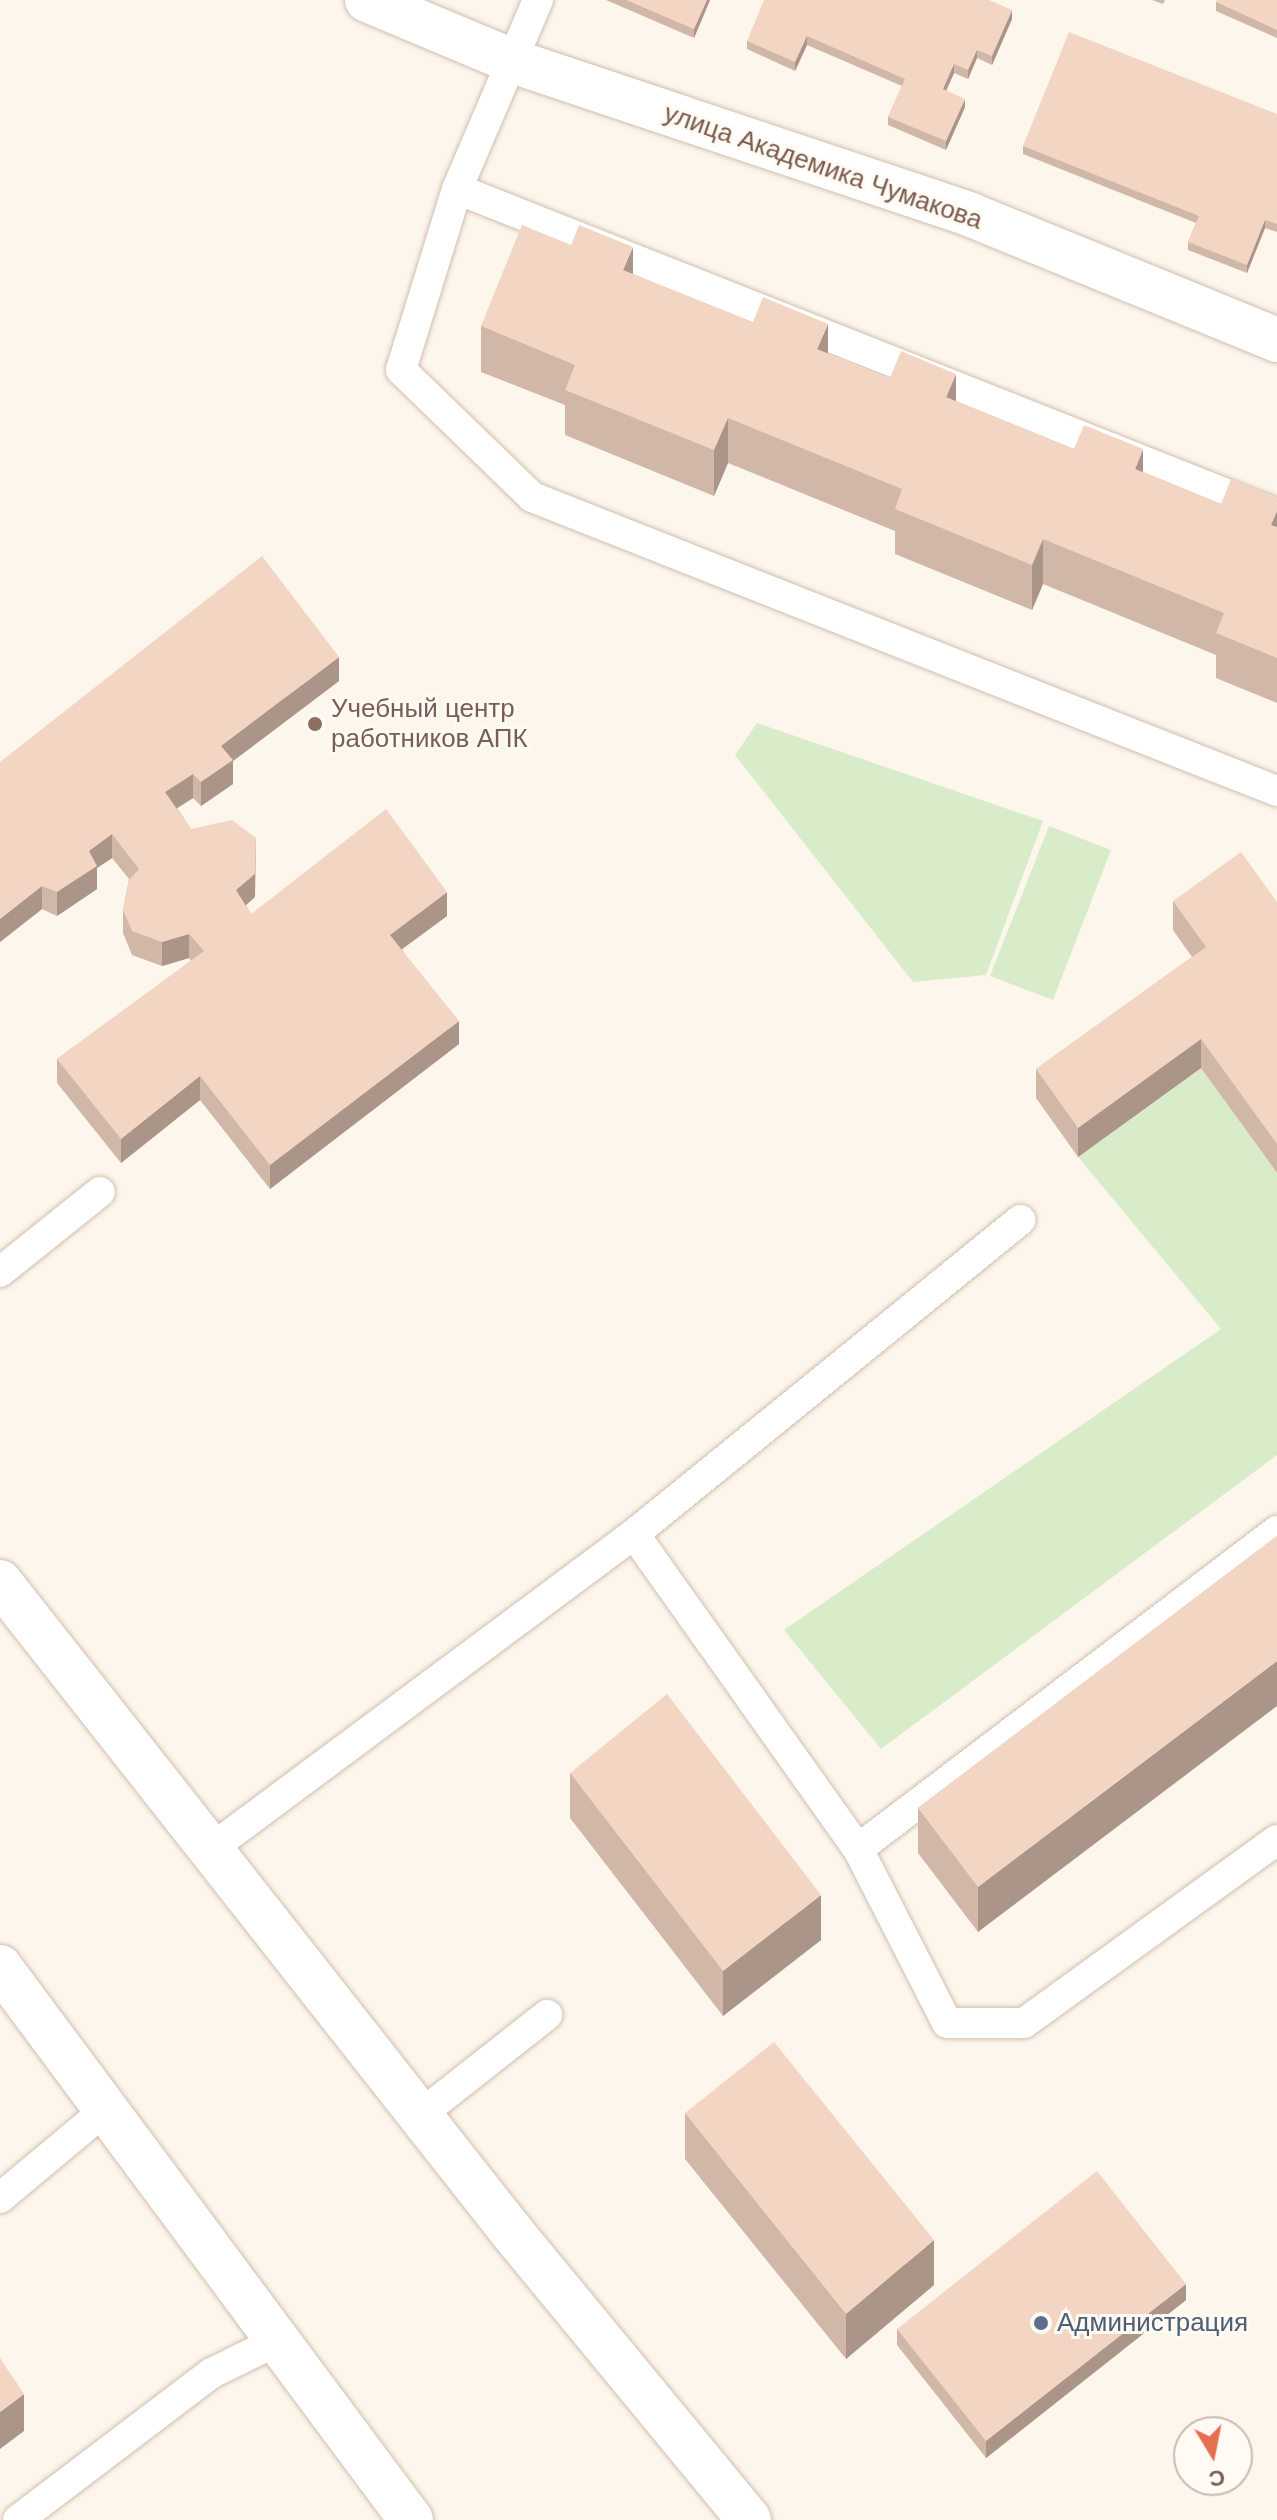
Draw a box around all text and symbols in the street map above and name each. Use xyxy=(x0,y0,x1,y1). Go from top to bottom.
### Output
street label: улица Академика Чумакова xyxy=(660,98,986,236)
place label: Учебный центр работников АПК xyxy=(331,693,528,754)
marker: Учебный центр работников АПК xyxy=(306,715,324,733)
place label: Администрация xyxy=(1057,2307,1248,2339)
marker: Администрация xyxy=(1032,2314,1050,2332)
north arrow xyxy=(1173,2416,1253,2496)
text: С xyxy=(1207,2464,1227,2492)

